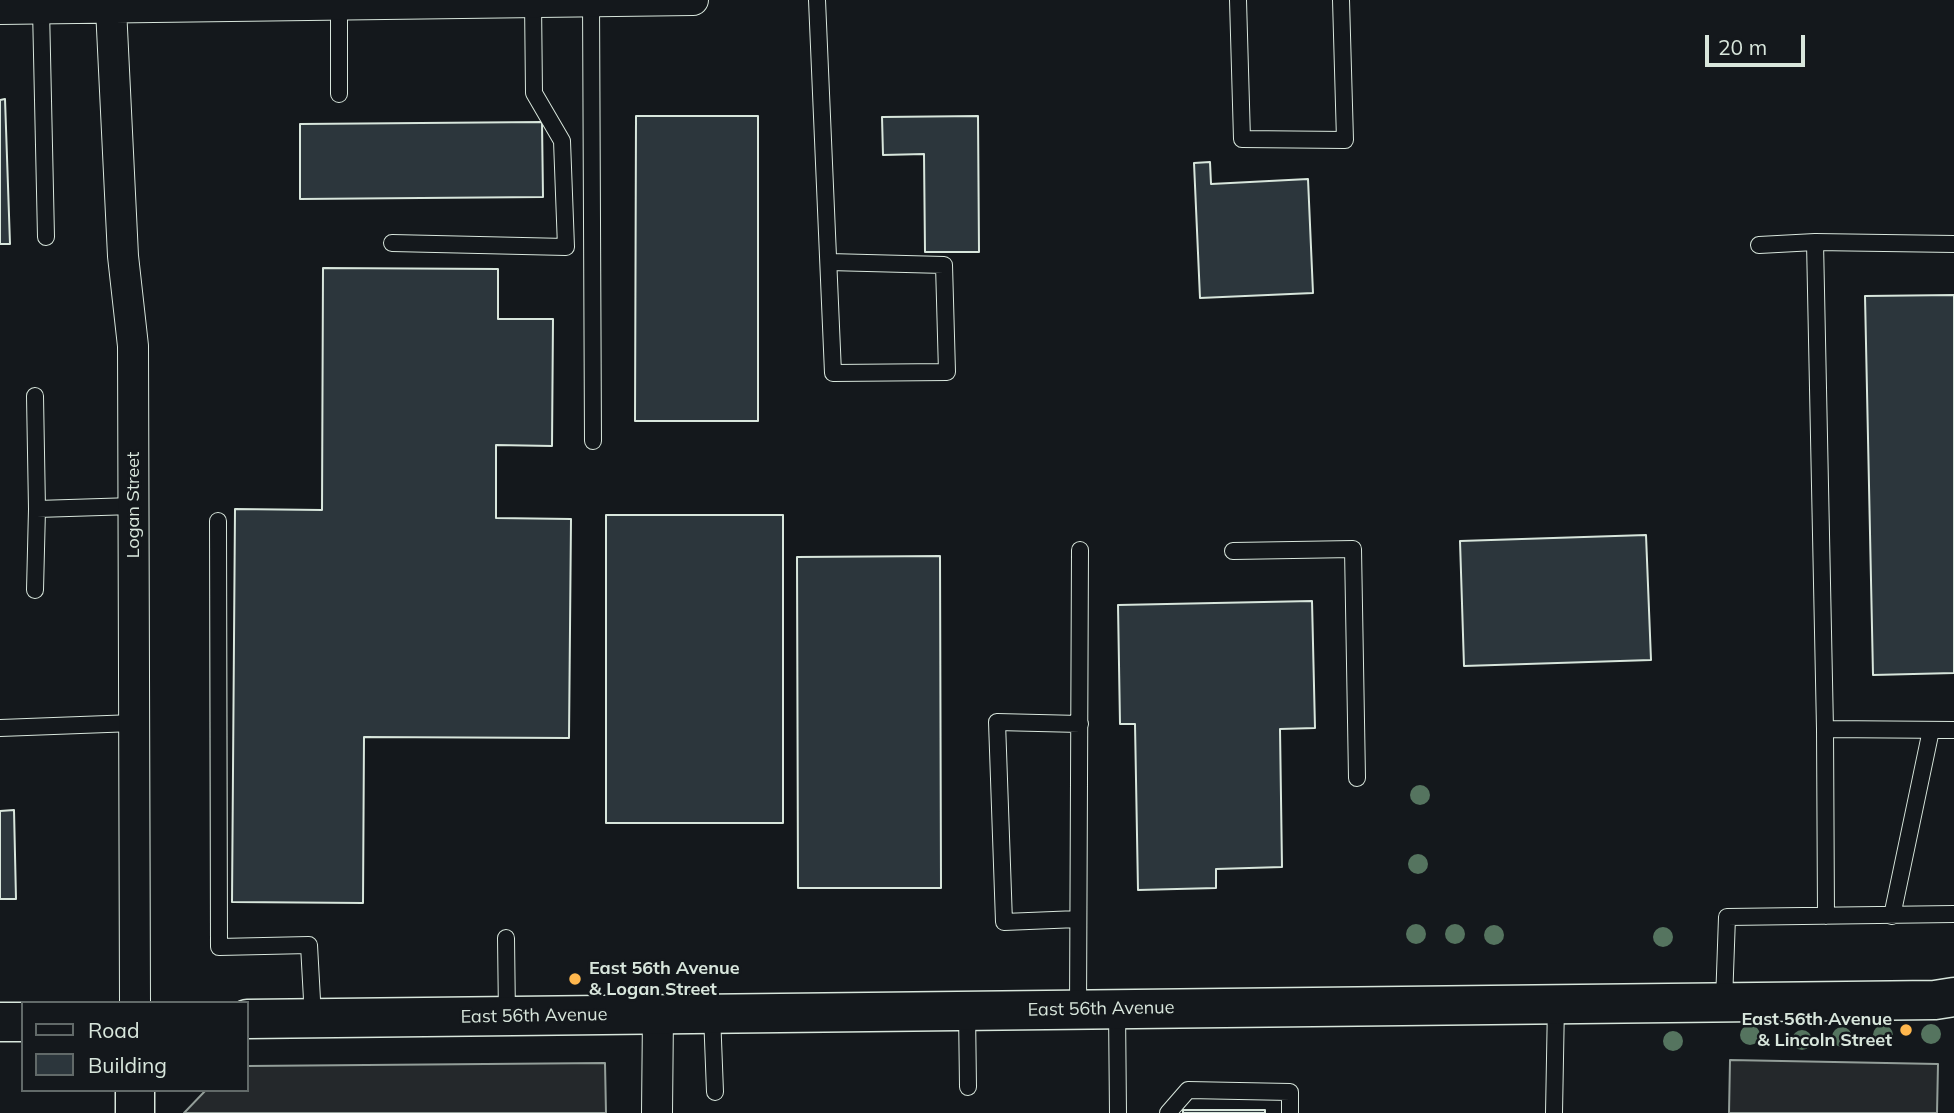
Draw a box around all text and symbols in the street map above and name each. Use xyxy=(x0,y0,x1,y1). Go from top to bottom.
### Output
scale bar xyxy=(1709,21,1809,65)
text: 20 m xyxy=(1718,34,1767,60)
street label: Logan Street xyxy=(123,452,145,558)
place label: East 56th Avenue & Logan Street xyxy=(589,958,740,1000)
marker: East 56th Avenue & Logan Street xyxy=(567,971,583,987)
street label: East 56th Avenue xyxy=(1027,997,1175,1021)
legend xyxy=(21,1001,248,1092)
street label: East 56th Avenue xyxy=(460,1004,608,1028)
place label: East 56th Avenue & Lincoln Street xyxy=(1741,1009,1892,1052)
text: Road xyxy=(88,1017,139,1043)
marker: East 56th Avenue & Lincoln Street xyxy=(1898,1022,1914,1038)
text: Building xyxy=(88,1052,167,1078)

